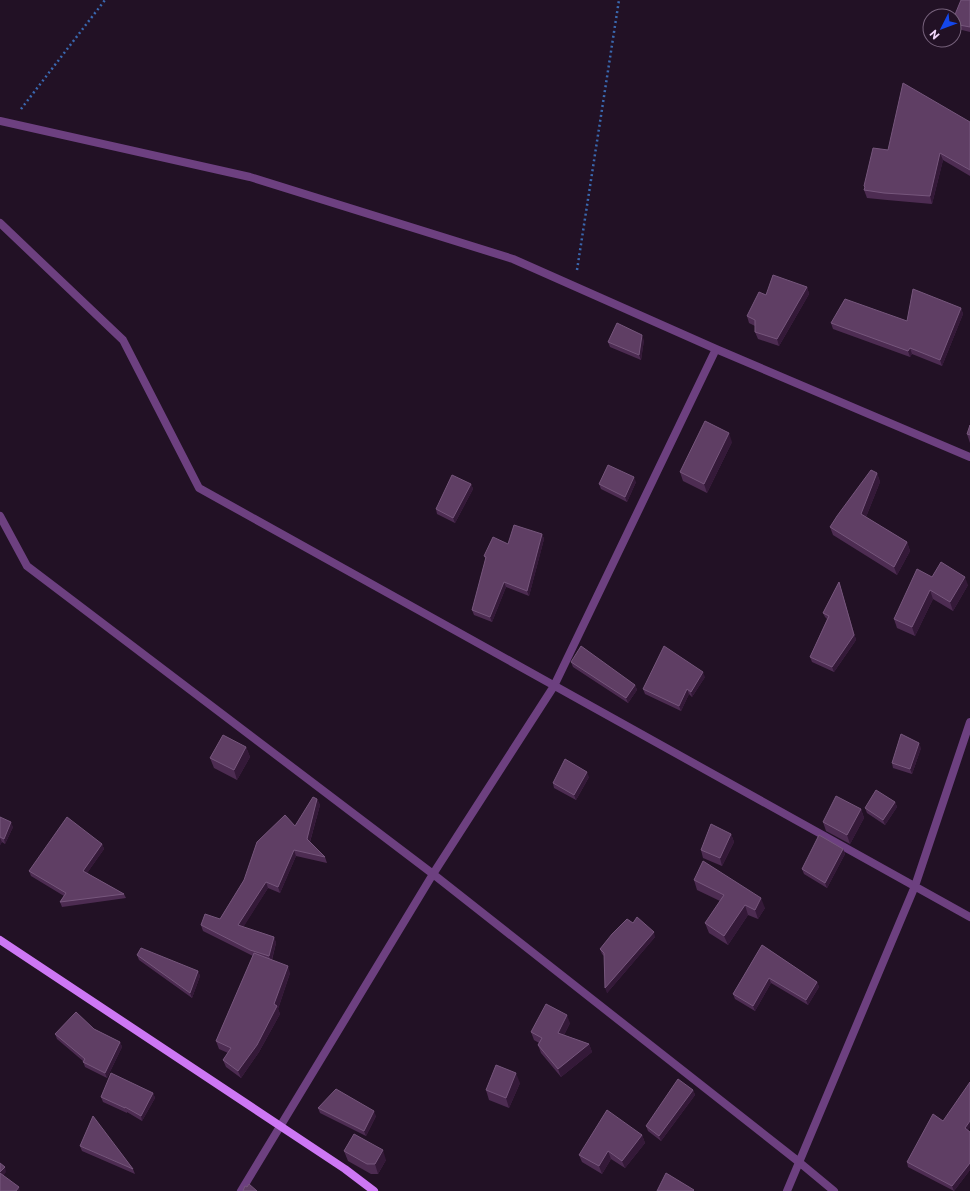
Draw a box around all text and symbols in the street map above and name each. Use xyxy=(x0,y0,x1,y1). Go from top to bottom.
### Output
north arrow xyxy=(922,8,962,48)
text: N xyxy=(927,28,942,42)

